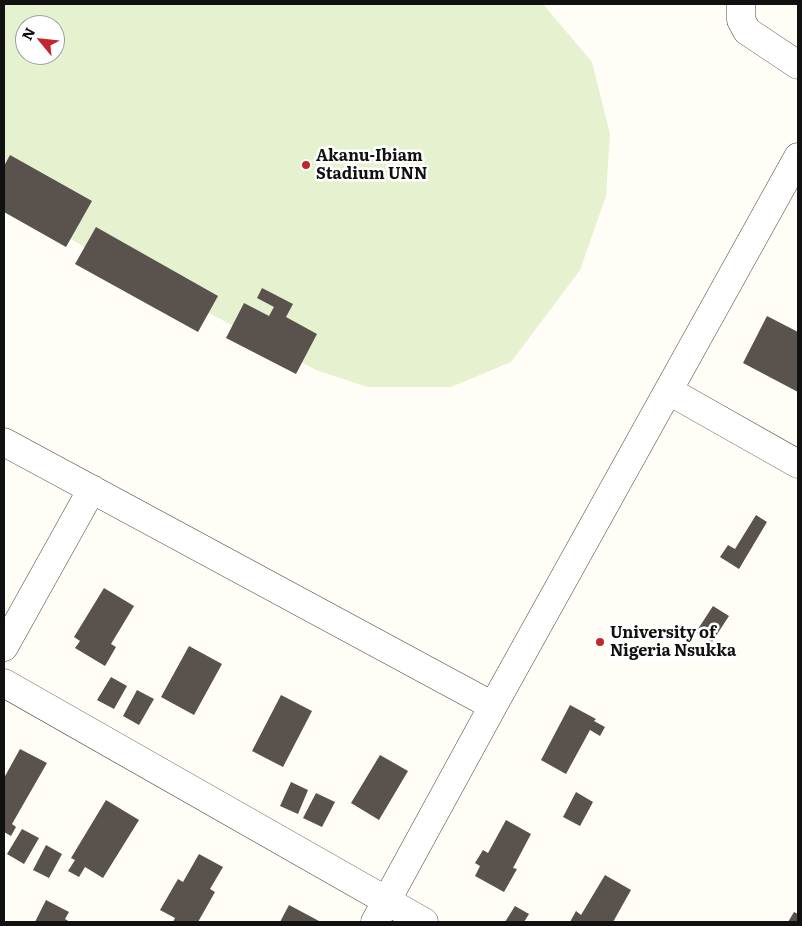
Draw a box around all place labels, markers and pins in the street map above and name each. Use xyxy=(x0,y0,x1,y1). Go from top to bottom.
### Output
place label: Akanu-Ibiam Stadium UNN xyxy=(316,146,427,184)
marker: Akanu-Ibiam Stadium UNN xyxy=(300,159,312,171)
place label: University of Nigeria Nsukka xyxy=(610,623,736,661)
marker: University of Nigeria Nsukka xyxy=(594,636,606,648)

